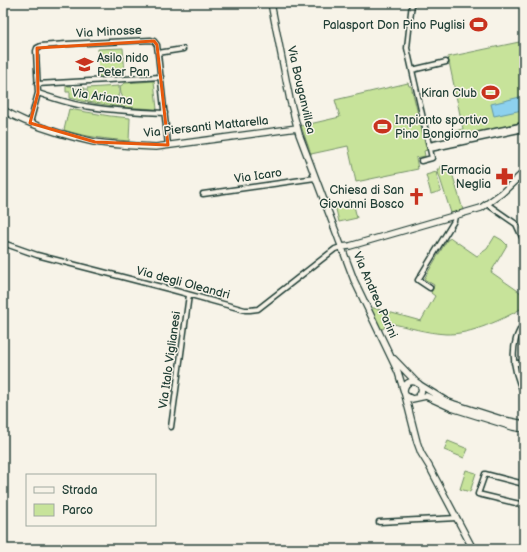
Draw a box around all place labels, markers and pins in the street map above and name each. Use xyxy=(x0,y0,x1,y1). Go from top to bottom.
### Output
sports icon: Palasport Don Pino Puglisi xyxy=(468,15,488,35)
place label: Palasport Don Pino Puglisi xyxy=(323,18,465,33)
place label: Asilo nido Peter Pan xyxy=(97,51,150,80)
school or university icon: Asilo nido Peter Pan xyxy=(74,55,94,75)
sports icon: Kiran Club xyxy=(480,83,500,103)
place label: Kiran Club xyxy=(421,86,477,101)
place label: Impianto sportivo Pino Bongiorno xyxy=(395,113,488,142)
sports icon: Impianto sportivo Pino Bongiorno xyxy=(372,117,392,137)
place label: Farmacia Neglia xyxy=(440,163,491,192)
pharmacy icon: Farmacia Neglia xyxy=(494,167,514,187)
place label: Chiesa di San Giovanni Bosco xyxy=(319,183,404,212)
church icon: Chiesa di San Giovanni Bosco xyxy=(407,187,427,207)

